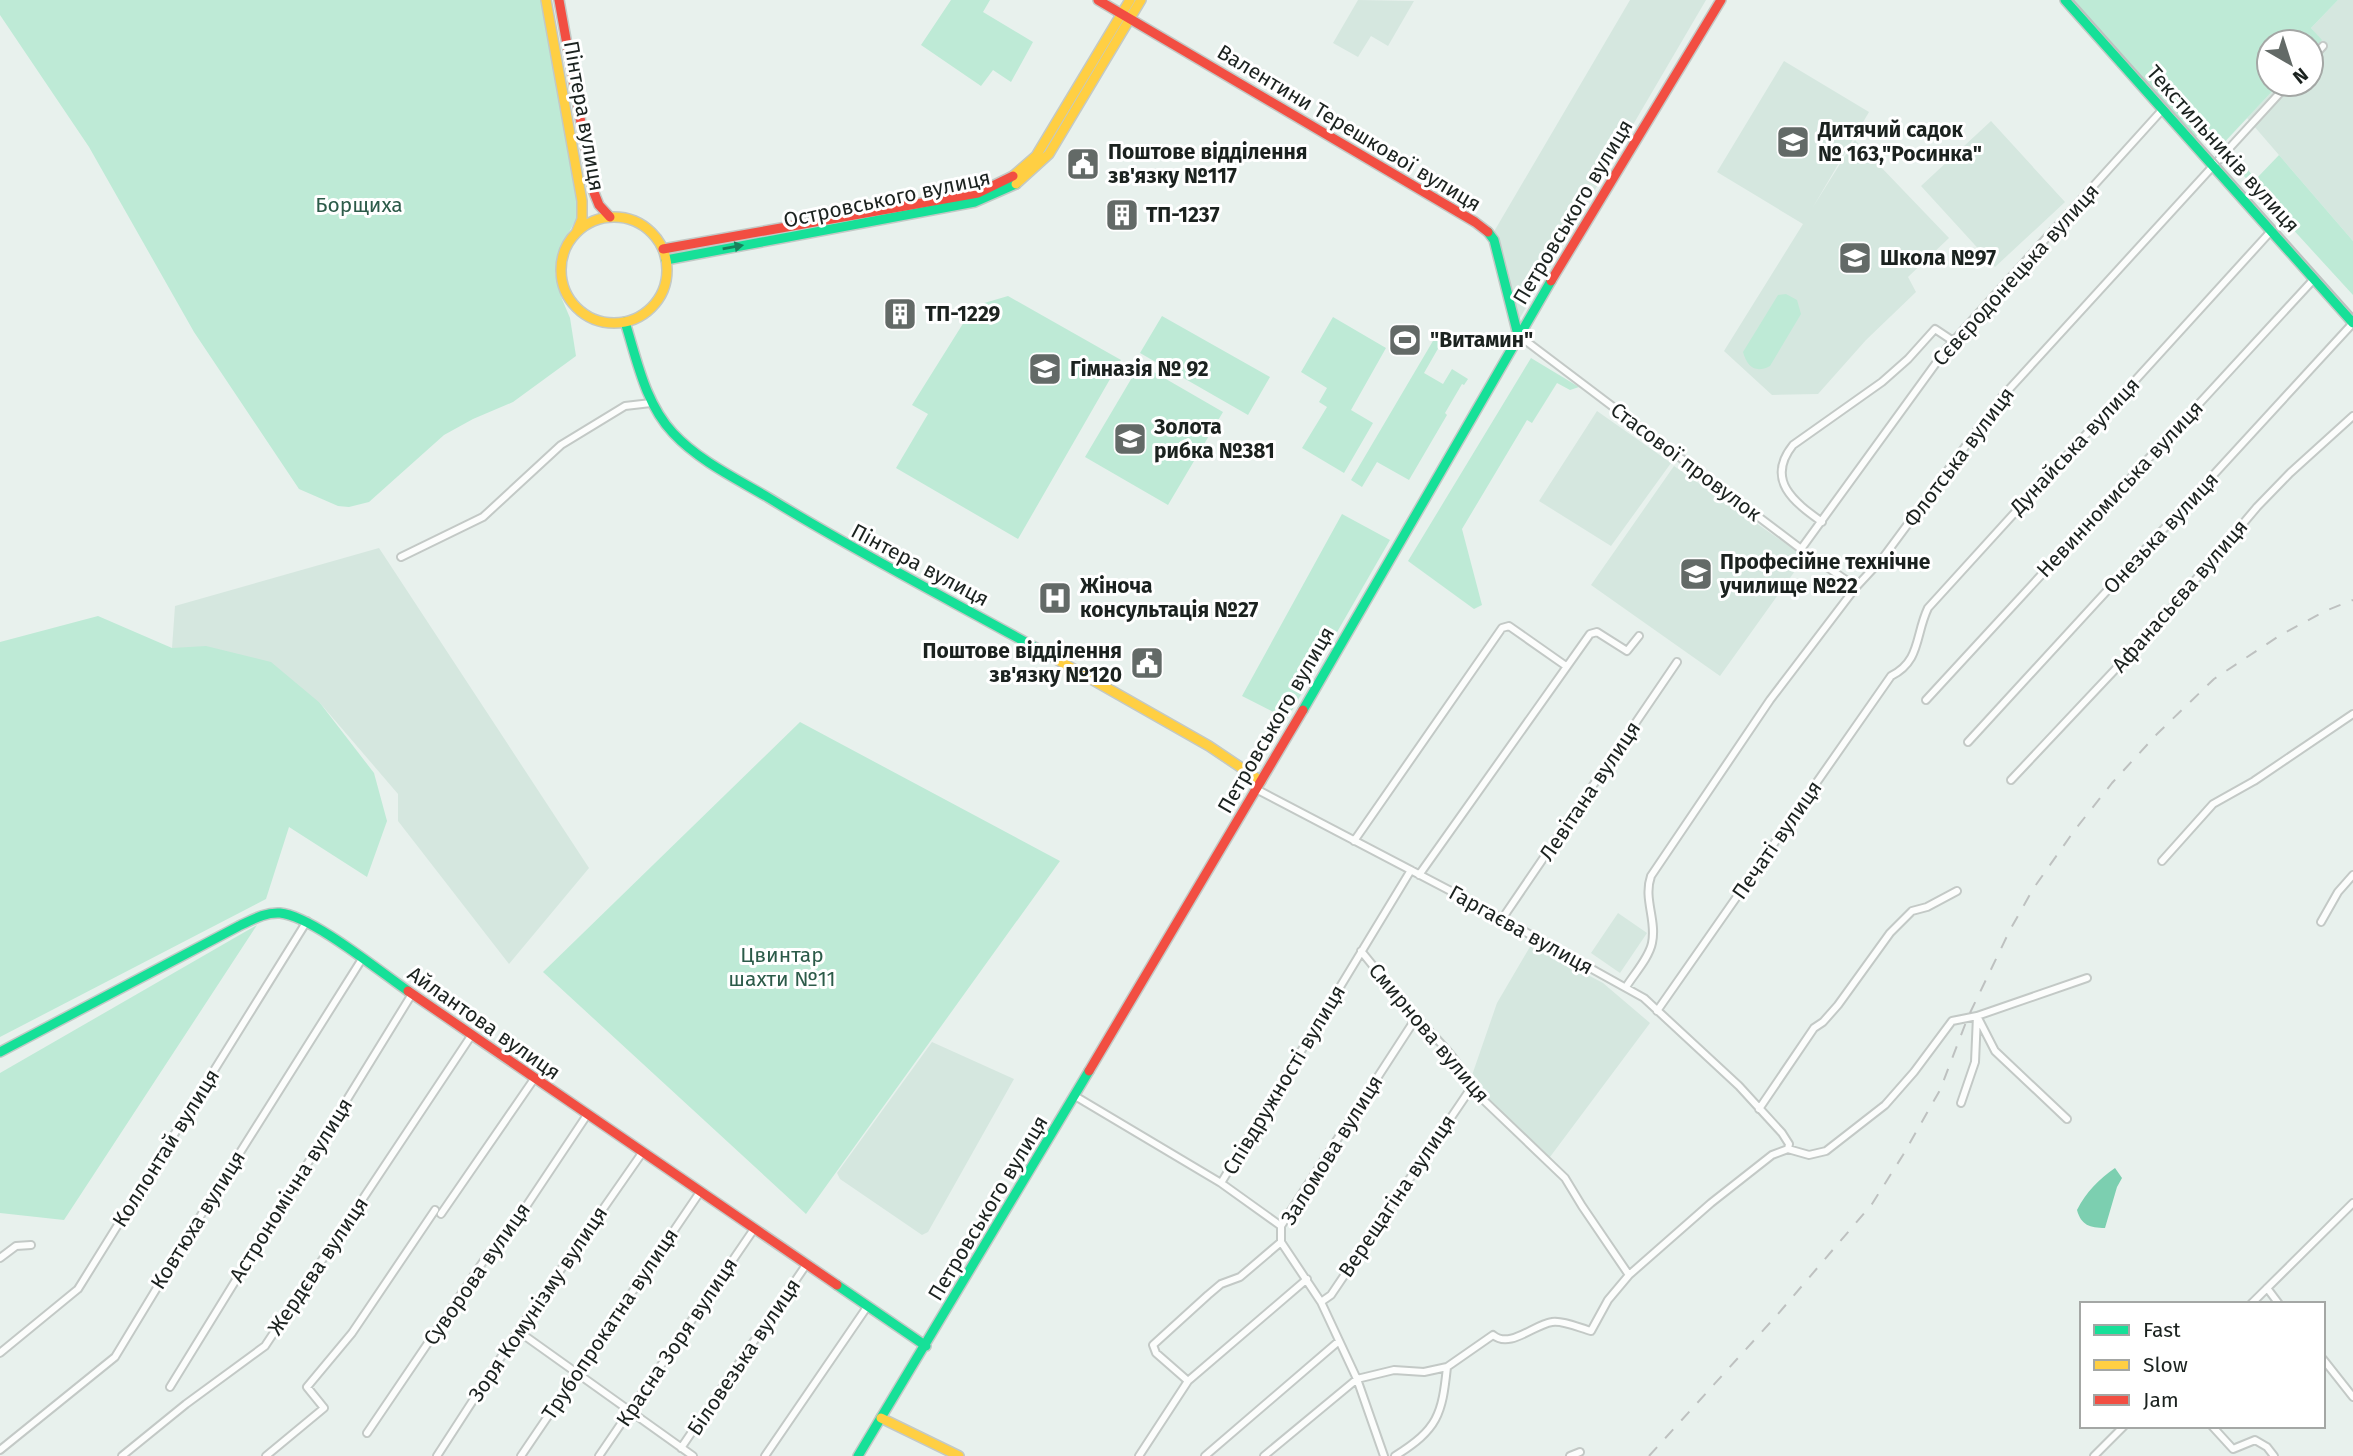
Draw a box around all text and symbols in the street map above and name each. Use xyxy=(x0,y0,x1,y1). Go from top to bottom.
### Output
north arrow xyxy=(2255,28,2325,98)
street label: Пінтера вулиця xyxy=(558,39,610,193)
street label: Валентини Терешкової вулиця xyxy=(1212,39,1486,217)
street label: Текстильників вулиця xyxy=(2141,60,2305,238)
text: N xyxy=(2288,63,2313,89)
street label: Петровського вулиця xyxy=(1507,115,1639,309)
place label: Дитячий садок № 163,"Росинка" xyxy=(1817,117,1982,167)
school or university icon: Дитячий садок № 163,"Росинка" xyxy=(1774,123,1812,161)
place label: Поштове відділення зв'язку №117 xyxy=(1108,139,1307,189)
public building icon: Поштове відділення зв'язку №117 xyxy=(1064,145,1102,183)
street label: Островського вулиця xyxy=(781,164,993,234)
street label: Сєвєродонецька вулиця xyxy=(1927,178,2105,372)
park label: Борщиха xyxy=(315,192,403,218)
building icon: ТП-1237 xyxy=(1103,196,1141,234)
place label: ТП-1237 xyxy=(1146,202,1220,228)
school or university icon: Школа №97 xyxy=(1836,239,1874,277)
one-way arrow xyxy=(722,242,744,253)
place label: Школа №97 xyxy=(1880,245,1996,271)
building icon: ТП-1229 xyxy=(881,295,919,333)
place label: ТП-1229 xyxy=(925,301,1001,327)
sports icon: "Витамин" xyxy=(1386,321,1424,359)
place label: "Витамин" xyxy=(1430,327,1533,353)
school or university icon: Гімназія № 92 xyxy=(1026,350,1064,388)
place label: Гімназія № 92 xyxy=(1070,356,1209,382)
street label: Дунайська вулиця xyxy=(2004,372,2145,521)
street label: Флотська вулиця xyxy=(1898,382,2020,532)
street label: Невинномиська вулиця xyxy=(2031,395,2209,583)
street label: Стасової провулок xyxy=(1605,397,1767,527)
place label: Золота рибка №381 xyxy=(1153,414,1275,464)
school or university icon: Золота рибка №381 xyxy=(1111,420,1149,458)
street label: Онезька вулиця xyxy=(2098,467,2224,599)
street label: Афанасьєва вулиця xyxy=(2107,514,2253,678)
street label: Пінтера вулиця xyxy=(847,518,993,612)
place label: Професійне технічне училище №22 xyxy=(1719,549,1931,599)
school or university icon: Професійне технічне училище №22 xyxy=(1677,555,1715,593)
place label: Жіноча консультація №27 xyxy=(1079,573,1259,623)
hospital icon: Жіноча консультація №27 xyxy=(1036,579,1074,617)
street label: Петровського вулиця xyxy=(1212,622,1340,818)
place label: Поштове відділення зв'язку №120 xyxy=(923,638,1122,688)
public building icon: Поштове відділення зв'язку №120 xyxy=(1128,644,1166,682)
street label: Левітана вулиця xyxy=(1534,716,1646,866)
street label: Печаті вулиця xyxy=(1726,775,1828,905)
street label: Гаргаєва вулиця xyxy=(1444,880,1598,980)
park label: Цвинтар шахти №11 xyxy=(728,942,836,992)
street label: Смирнова вулиця xyxy=(1363,958,1495,1108)
street label: Айлантова вулиця xyxy=(403,961,565,1085)
street label: Співдружності вулиця xyxy=(1217,980,1351,1180)
street label: Коллонтай вулиця xyxy=(107,1064,225,1232)
street label: Заломова вулиця xyxy=(1275,1070,1389,1230)
street label: Астрономічна вулиця xyxy=(224,1093,358,1287)
street label: Верещагіна вулиця xyxy=(1333,1110,1461,1282)
street label: Петровського вулиця xyxy=(922,1111,1054,1305)
street label: Ковтюха вулиця xyxy=(145,1146,251,1294)
street label: Жердєва вулиця xyxy=(262,1192,374,1340)
street label: Суворова вулиця xyxy=(418,1197,536,1351)
street label: Зоря Комунізму вулиця xyxy=(463,1201,613,1407)
street label: Трубопрокатна вулиця xyxy=(536,1223,684,1425)
street label: Красна Зоря вулиця xyxy=(611,1253,743,1431)
street label: Біловезька вулиця xyxy=(682,1273,806,1441)
legend xyxy=(2080,1302,2325,1428)
text: Fast xyxy=(2143,1317,2181,1343)
text: Slow xyxy=(2143,1352,2188,1378)
text: Jam xyxy=(2143,1387,2179,1413)

